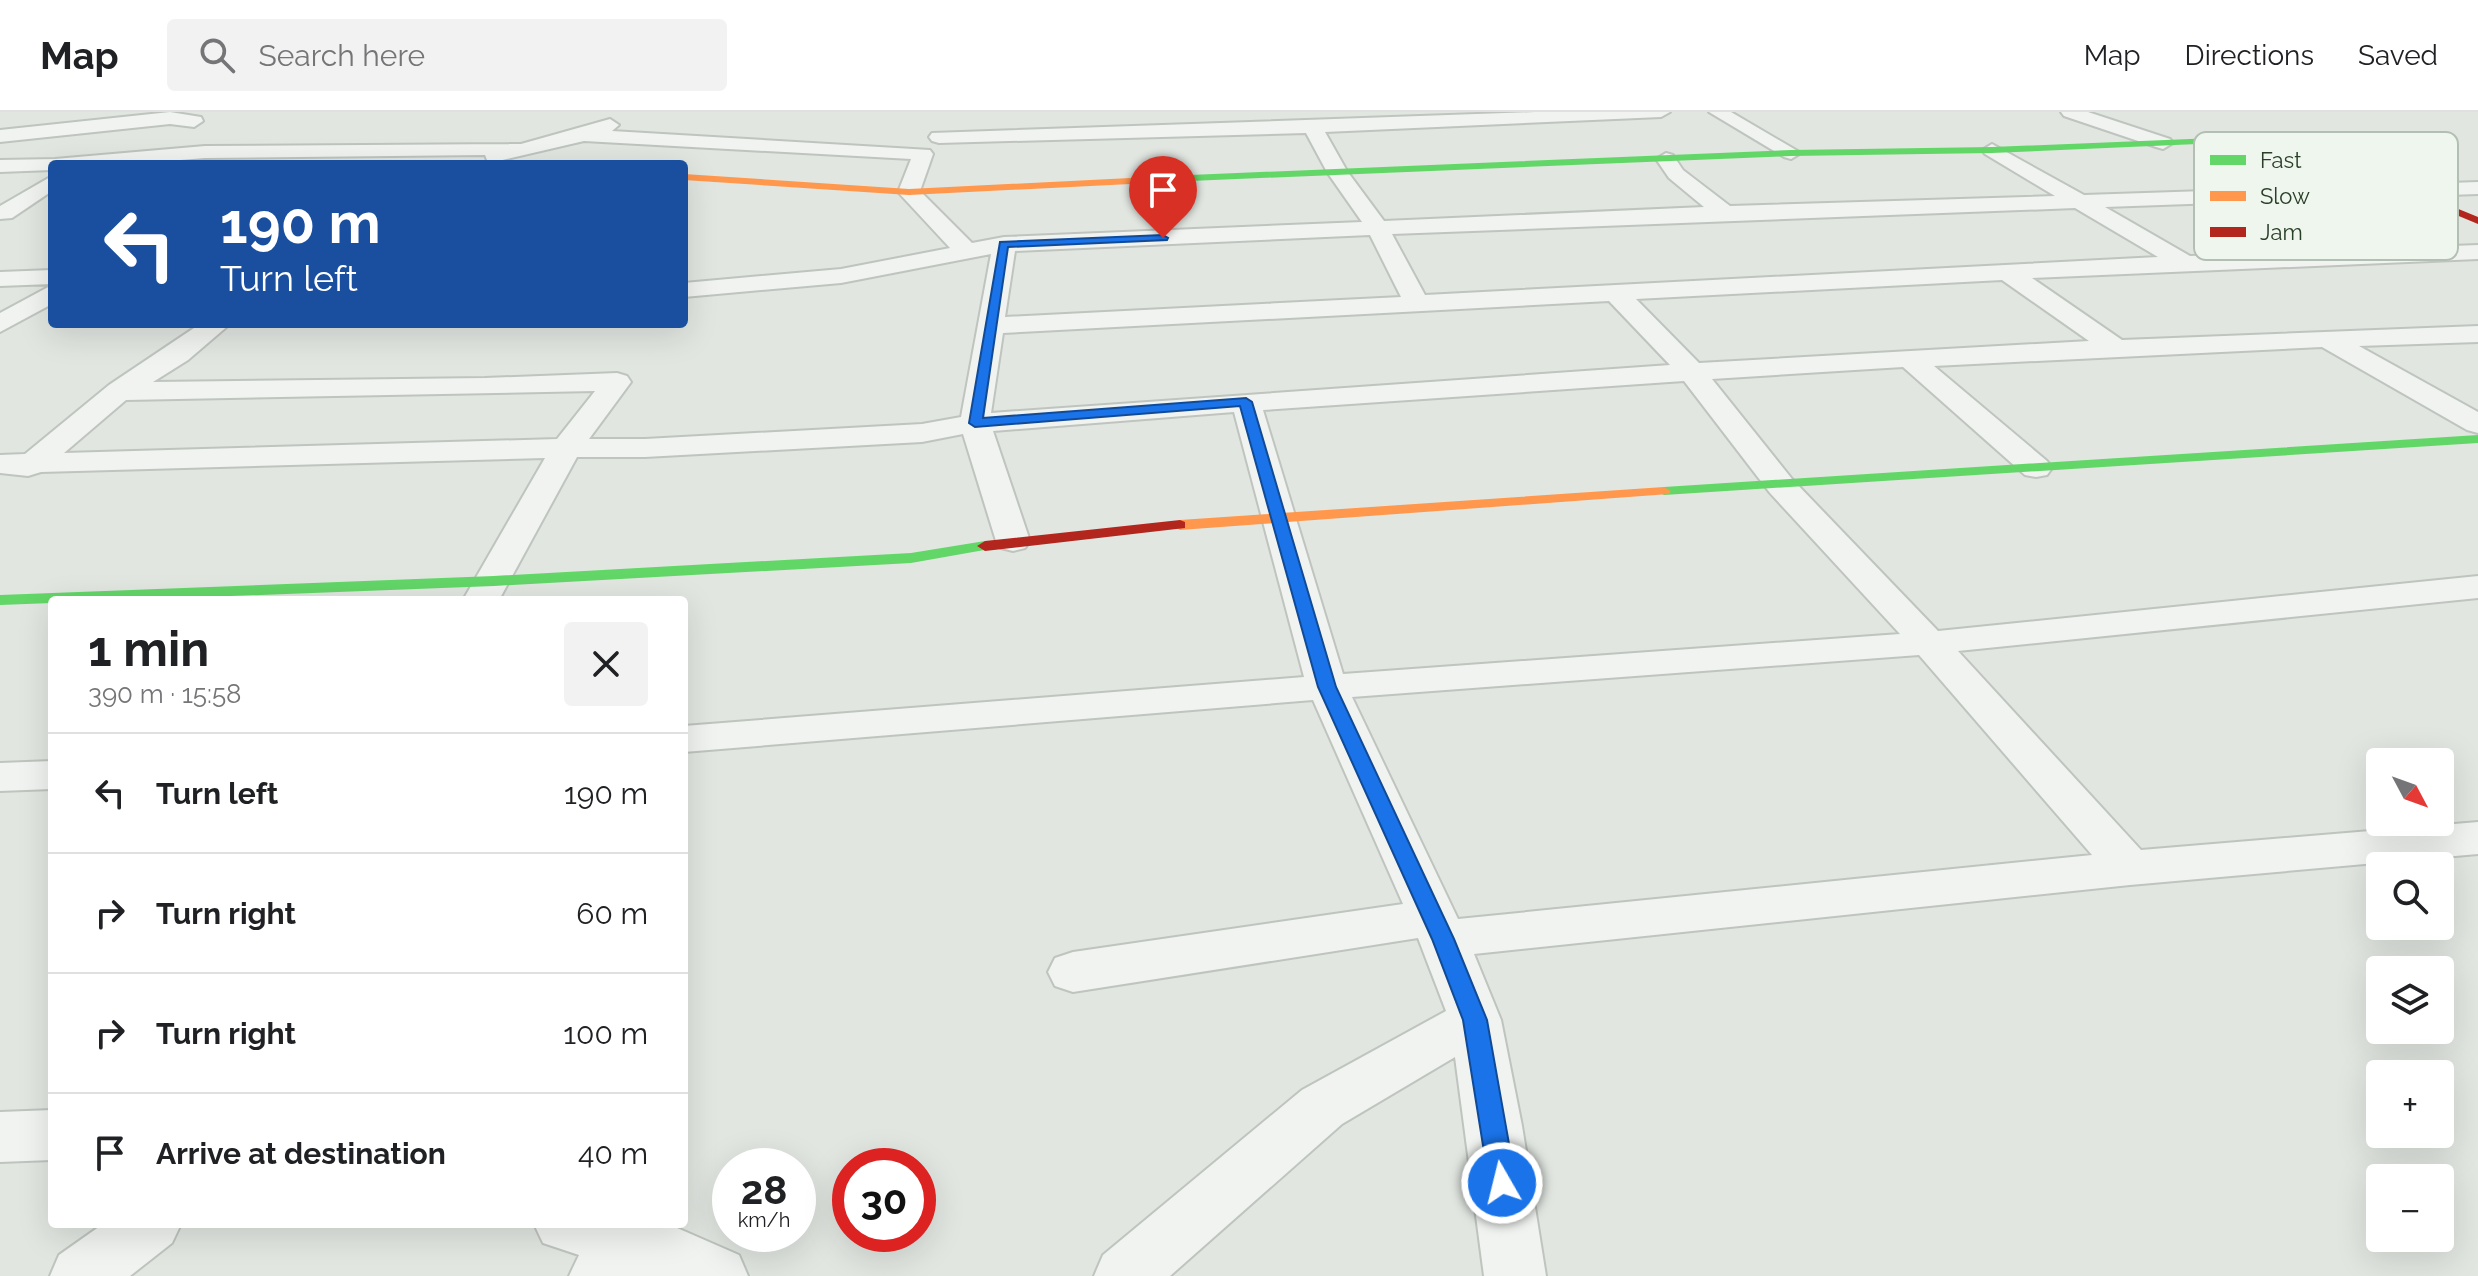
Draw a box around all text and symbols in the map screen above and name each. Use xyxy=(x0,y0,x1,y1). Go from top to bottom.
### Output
search box xyxy=(167,19,727,91)
text: Map xyxy=(40,33,119,78)
icon: search xyxy=(195,33,239,77)
text: Search here xyxy=(259,38,425,73)
text: Map xyxy=(2084,39,2141,72)
text: Directions xyxy=(2185,39,2314,72)
text: Saved xyxy=(2358,39,2438,72)
legend xyxy=(2194,132,2458,260)
text: Fast xyxy=(2260,147,2302,173)
pin xyxy=(1129,156,1197,238)
icon: arrive xyxy=(1141,168,1185,212)
text: Slow xyxy=(2260,183,2310,209)
text: 190 m xyxy=(220,190,381,256)
icon: left xyxy=(88,192,192,296)
text: Jam xyxy=(2260,219,2303,245)
text: Turn left xyxy=(220,257,358,299)
text: 1 min xyxy=(88,621,209,677)
button: close xyxy=(564,622,648,706)
text: 390 m · 15:58 xyxy=(88,679,242,709)
north arrow xyxy=(2366,748,2454,836)
map controls xyxy=(2366,748,2454,1252)
icon: left xyxy=(88,771,132,815)
text: Turn left xyxy=(156,776,278,811)
text: 190 m xyxy=(564,776,648,811)
button: search xyxy=(2366,852,2454,940)
icon: right xyxy=(88,891,132,935)
text: Turn right xyxy=(156,896,296,931)
text: 60 m xyxy=(576,896,648,931)
button: layers xyxy=(2366,956,2454,1044)
icon: right xyxy=(88,1011,132,1055)
text: Turn right xyxy=(156,1016,296,1051)
text: 100 m xyxy=(563,1016,648,1051)
button: + xyxy=(2366,1060,2454,1148)
icon: arrive xyxy=(88,1131,132,1175)
text: Arrive at destination xyxy=(156,1136,446,1171)
text: 40 m xyxy=(578,1136,648,1171)
position arrow xyxy=(1460,1141,1544,1225)
speed limit sign: 30 xyxy=(832,1148,936,1252)
button: − xyxy=(2366,1164,2454,1252)
text: 28 xyxy=(741,1166,787,1213)
text: km/h xyxy=(738,1208,790,1232)

